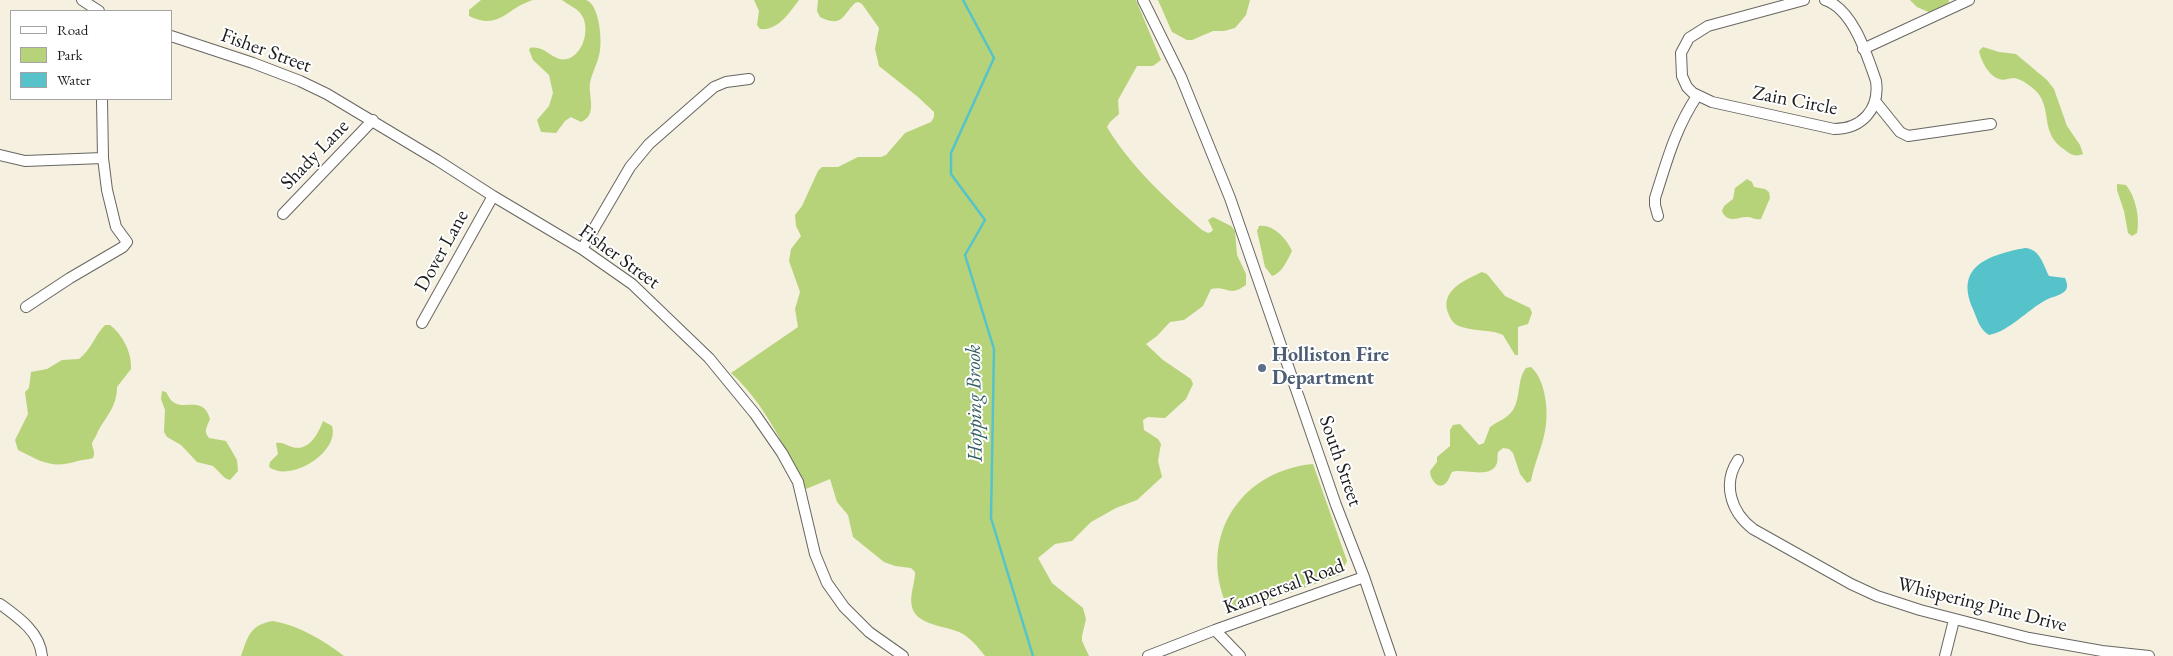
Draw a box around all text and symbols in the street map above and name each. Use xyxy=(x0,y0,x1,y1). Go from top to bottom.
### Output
legend xyxy=(10,10,172,100)
text: Road xyxy=(57,20,88,39)
street label: Fisher Street xyxy=(218,24,314,78)
text: Park xyxy=(57,45,83,64)
text: Water xyxy=(57,70,91,89)
street label: Zain Circle xyxy=(1750,81,1840,121)
street label: Shady Lane xyxy=(276,115,354,195)
street label: Dover Lane xyxy=(410,206,474,296)
street label: Fisher Street xyxy=(574,220,664,294)
water label: Hopping Brook xyxy=(961,344,989,462)
place label: Holliston Fire Department xyxy=(1272,344,1389,391)
marker: Holliston Fire Department xyxy=(1256,362,1268,374)
street label: South Street xyxy=(1313,413,1367,509)
street label: Kampersal Road xyxy=(1220,554,1348,620)
street label: Whispering Pine Drive xyxy=(1895,572,2069,638)

